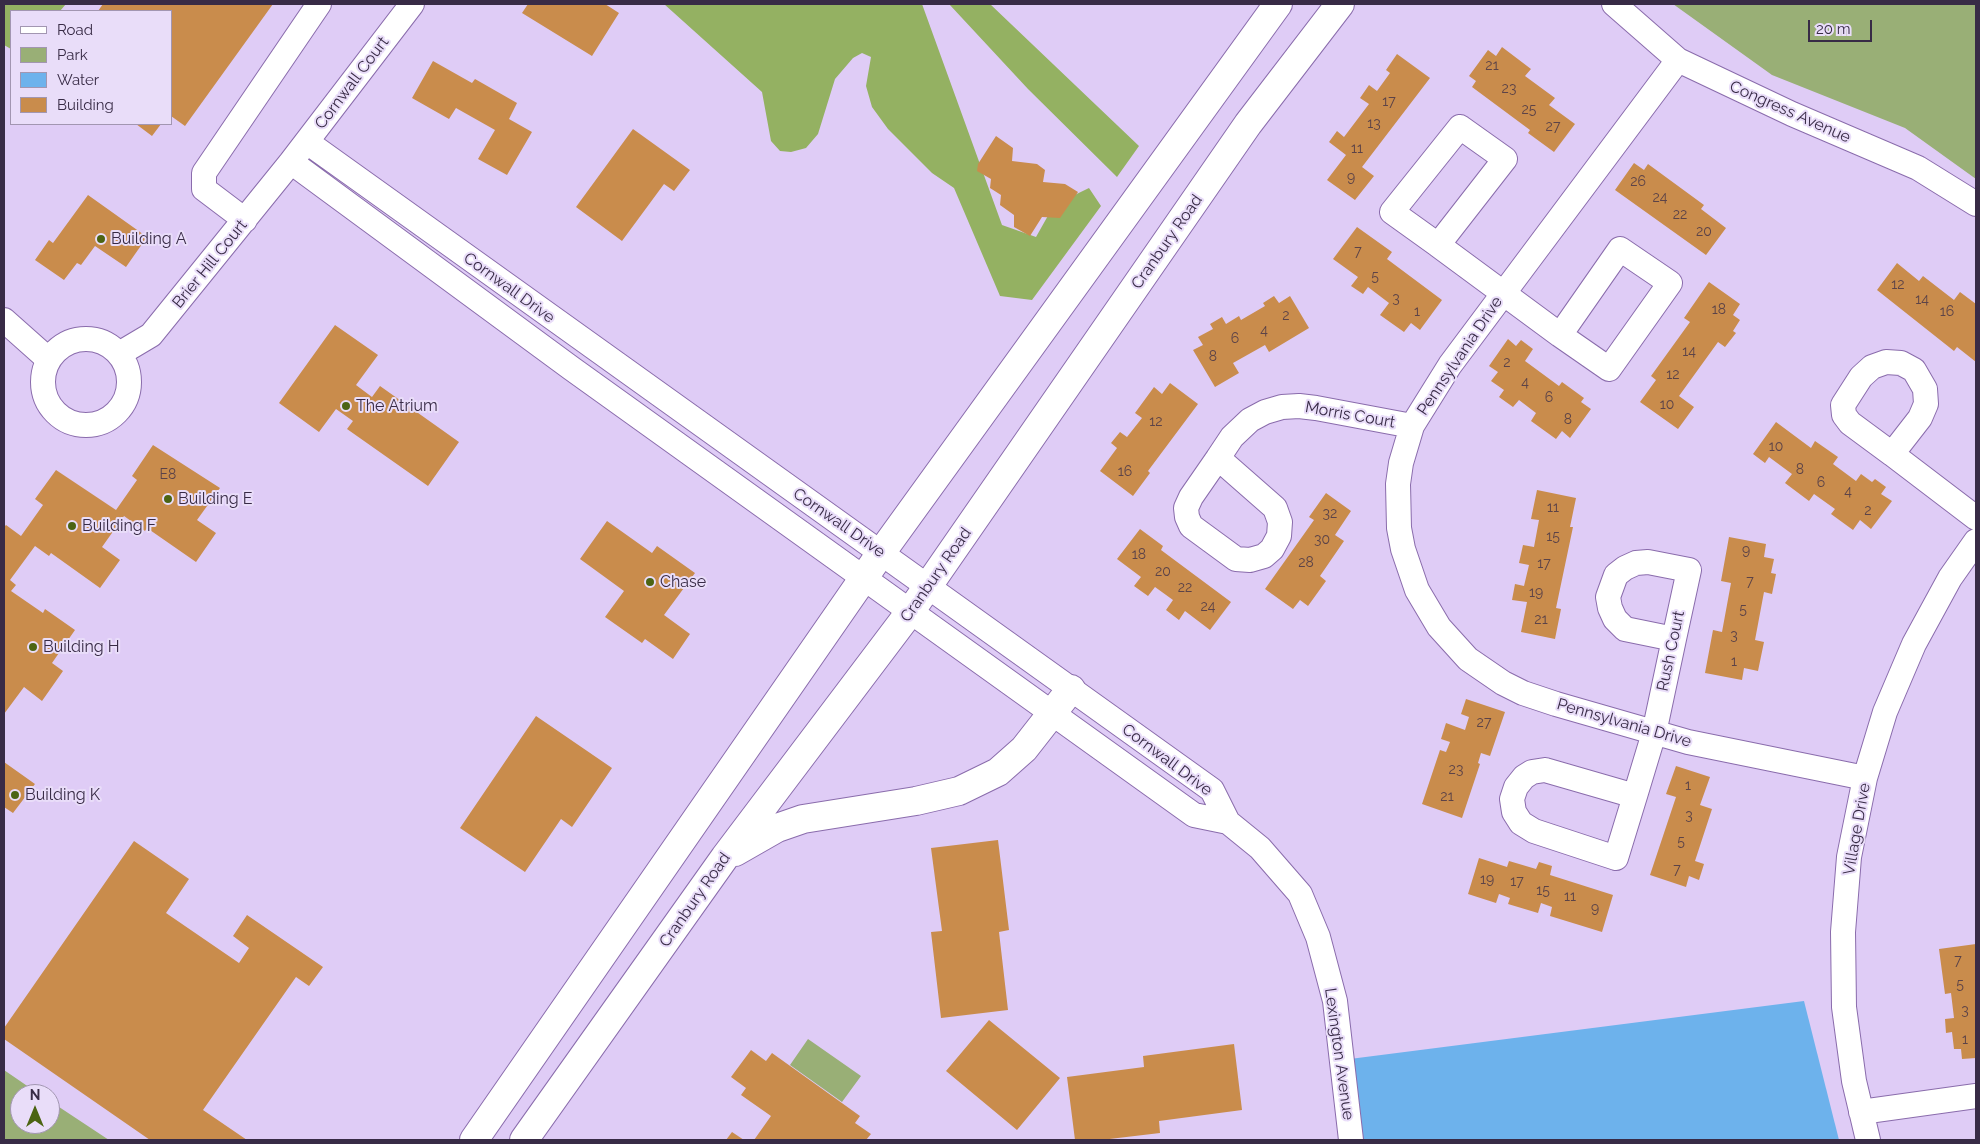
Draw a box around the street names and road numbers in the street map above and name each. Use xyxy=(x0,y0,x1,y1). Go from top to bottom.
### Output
street label: Cornwall Court xyxy=(311,33,393,133)
street label: Congress Avenue xyxy=(1727,77,1853,147)
street label: Cranbury Road xyxy=(1127,191,1207,293)
street label: Brier Hill Court xyxy=(169,216,251,312)
street label: Cornwall Drive xyxy=(460,249,558,327)
street label: Pennsylvania Drive xyxy=(1413,293,1507,419)
street label: Morris Court xyxy=(1304,398,1396,432)
street label: Cornwall Drive xyxy=(789,484,889,562)
street label: Cranbury Road xyxy=(896,524,976,626)
street label: Rush Court xyxy=(1653,609,1689,693)
street label: Pennsylvania Drive xyxy=(1555,695,1693,751)
street label: Cornwall Drive xyxy=(1118,720,1216,800)
street label: Village Drive xyxy=(1839,781,1875,877)
street label: Cranbury Road xyxy=(655,849,735,951)
street label: Lexington Avenue xyxy=(1320,987,1358,1121)

